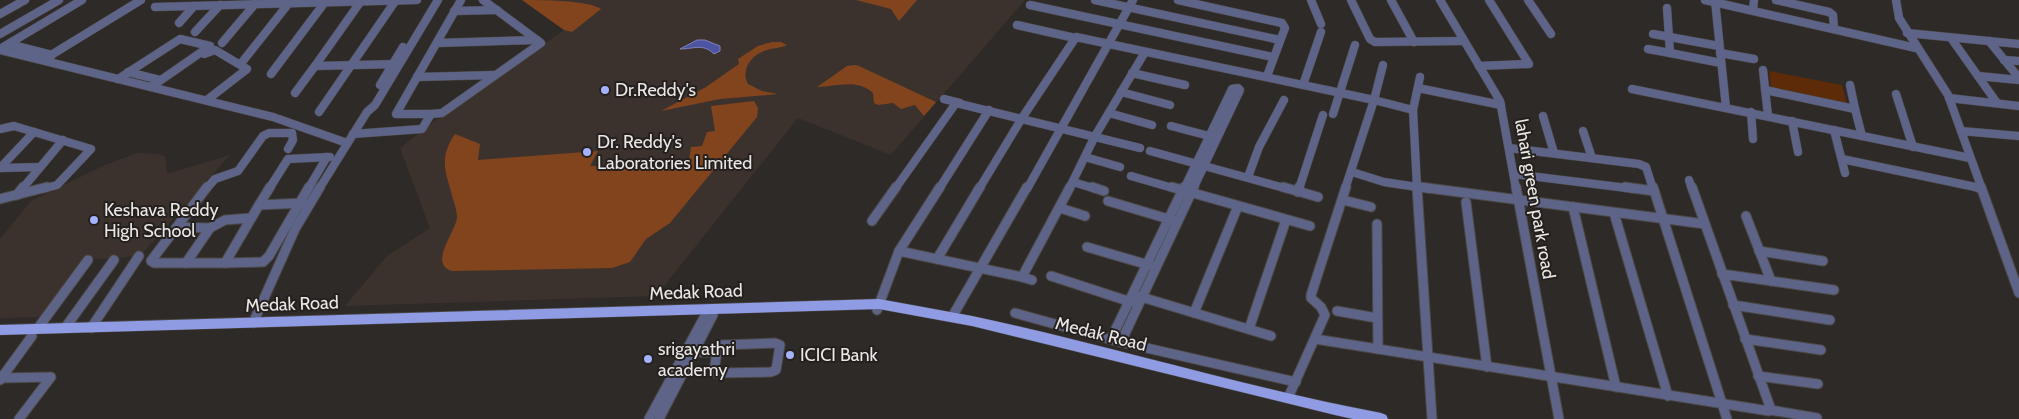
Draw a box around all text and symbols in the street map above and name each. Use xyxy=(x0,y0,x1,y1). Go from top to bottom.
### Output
place label: Dr.Reddy's xyxy=(615,79,696,101)
marker: Dr.Reddy's xyxy=(599,84,611,96)
street label: lahari green park road xyxy=(1510,117,1560,281)
place label: Dr. Reddy's Laboratories Limited xyxy=(597,131,752,174)
marker: Dr. Reddy's Laboratories Limited xyxy=(581,146,593,158)
place label: Keshava Reddy High School xyxy=(104,199,219,242)
marker: Keshava Reddy High School xyxy=(88,214,100,226)
street label: Medak Road xyxy=(649,279,743,305)
street label: Medak Road xyxy=(245,291,339,317)
street label: Medak Road xyxy=(1053,312,1149,356)
place label: srigayathri academy xyxy=(658,338,735,381)
place label: ICICI Bank xyxy=(800,344,878,366)
marker: ICICI Bank xyxy=(784,349,796,361)
marker: srigayathri academy xyxy=(642,353,654,365)

